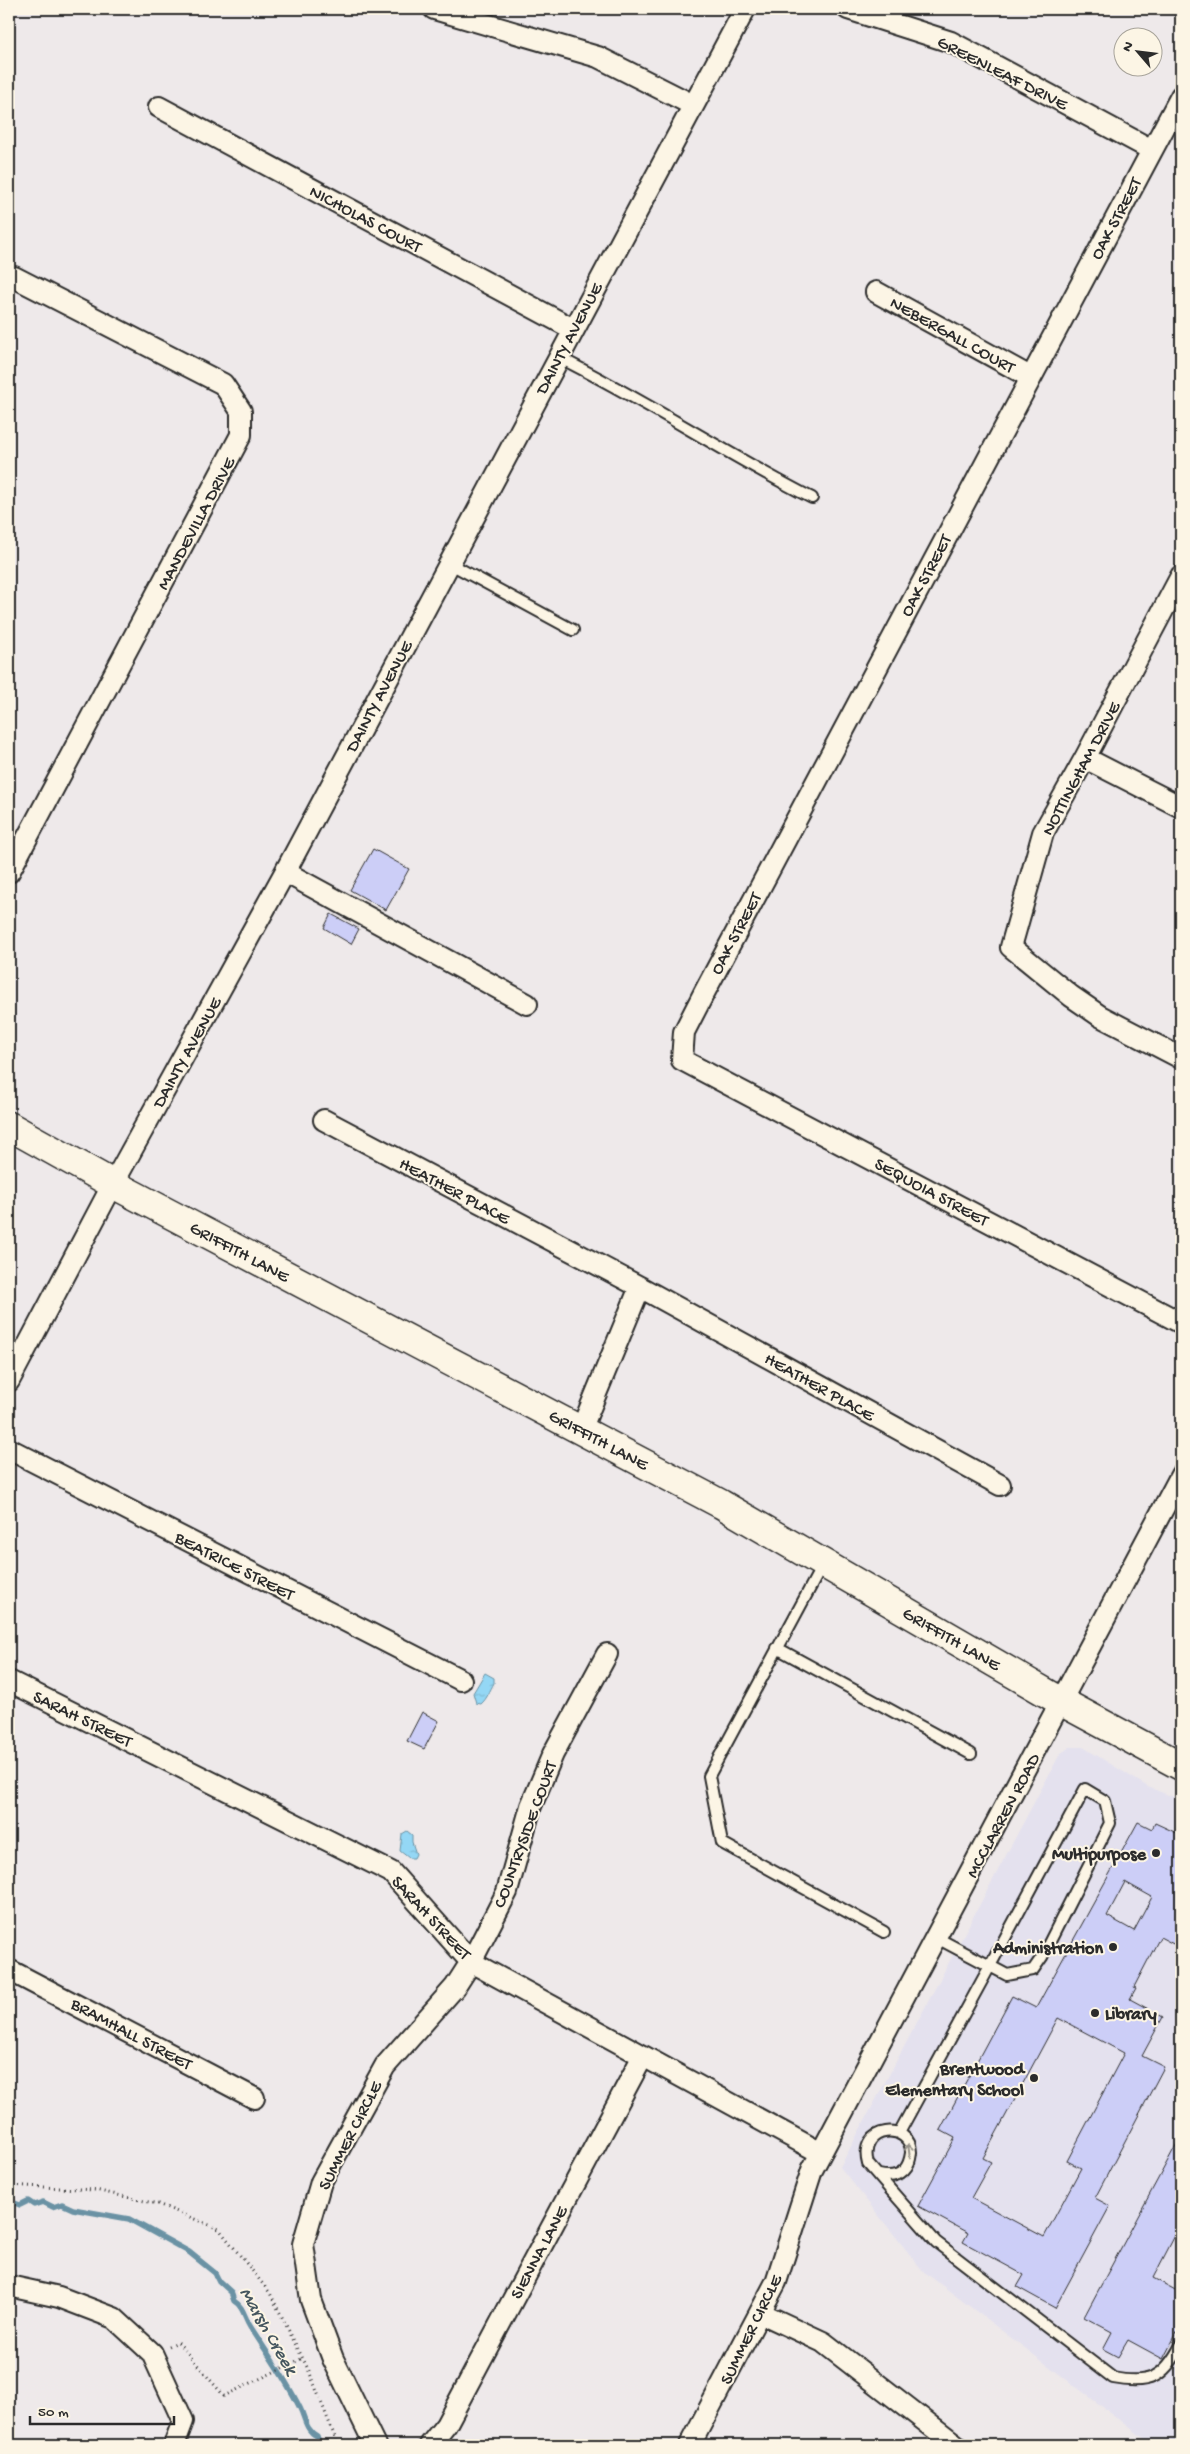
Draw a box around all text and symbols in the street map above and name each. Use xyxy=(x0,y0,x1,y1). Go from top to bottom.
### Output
north arrow xyxy=(1112,28,1162,78)
street label: GREENLEAF DRIVE xyxy=(933,32,1071,117)
text: N xyxy=(1119,39,1138,55)
street label: OAK STREET xyxy=(1087,174,1148,264)
street label: NICHOLAS COURT xyxy=(305,182,425,259)
street label: DAINTY AVENUE xyxy=(532,279,609,399)
street label: NEBERGALL COURT xyxy=(886,293,1019,380)
street label: MANDEVILLA DRIVE xyxy=(153,454,241,594)
street label: OAK STREET xyxy=(897,531,958,621)
street label: DAINTY AVENUE xyxy=(342,637,419,757)
street label: NOTTINGHAM DRIVE xyxy=(1038,698,1127,840)
street label: OAK STREET xyxy=(707,889,768,979)
street label: DAINTY AVENUE xyxy=(149,994,228,1113)
street label: HEATHER PLACE xyxy=(395,1154,513,1231)
street label: SEQUOIA STREET xyxy=(870,1154,992,1233)
street label: GRIFFITH LANE xyxy=(186,1218,293,1289)
street label: HEATHER PLACE xyxy=(760,1349,878,1427)
street label: GRIFFITH LANE xyxy=(545,1406,652,1477)
street label: BEATRICE STREET xyxy=(170,1528,298,1607)
street label: GRIFFITH LANE xyxy=(898,1604,1004,1677)
street label: SARAH STREET xyxy=(29,1687,136,1754)
street label: MCCLARREN ROAD xyxy=(963,1750,1046,1882)
street label: COUNTRYSIDE COURT xyxy=(490,1758,563,1911)
place label: Multipurpose xyxy=(1052,1845,1147,1866)
marker: Multipurpose xyxy=(1150,1847,1162,1859)
street label: SARAH STREET xyxy=(386,1872,475,1966)
place label: Administration xyxy=(992,1939,1103,1960)
marker: Administration xyxy=(1107,1941,1119,1953)
street label: BRAMHALL STREET xyxy=(66,1994,196,2076)
place label: Library xyxy=(1105,2005,1157,2026)
marker: Library xyxy=(1089,2007,1101,2019)
place label: Brentwood Elementary School xyxy=(885,2060,1026,2102)
marker: Brentwood Elementary School xyxy=(1028,2072,1040,2084)
street label: SUMMER CIRCLE xyxy=(315,2077,388,2194)
one-way arrow xyxy=(904,2143,914,2159)
street label: SIENNA LANE xyxy=(507,2202,574,2303)
street label: SUMMER CIRCLE xyxy=(717,2271,788,2388)
water label: Marsh Creek xyxy=(233,2284,302,2381)
scale bar xyxy=(30,2394,174,2426)
text: 50 m xyxy=(38,2404,69,2422)

